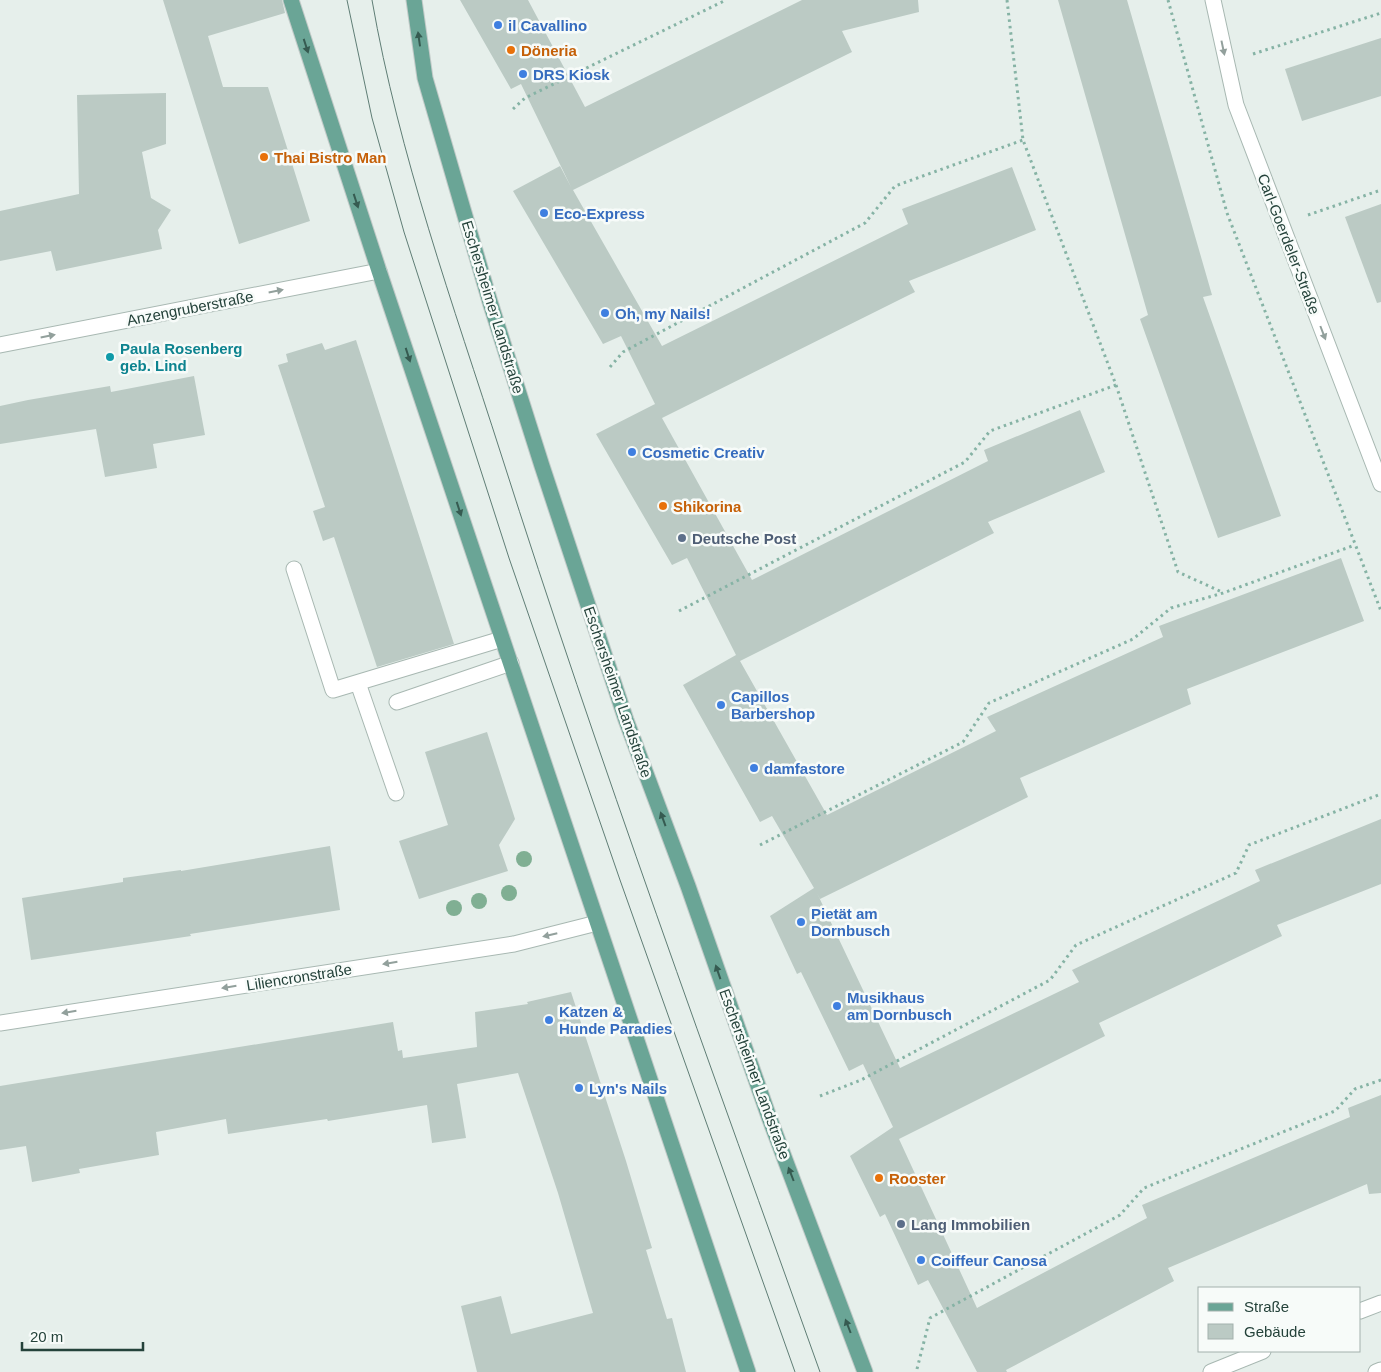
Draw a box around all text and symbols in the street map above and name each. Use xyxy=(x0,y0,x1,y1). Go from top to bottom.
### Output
place label: il Cavallino xyxy=(508,17,587,34)
marker: il Cavallino xyxy=(492,19,504,31)
one-way arrow xyxy=(415,31,423,47)
one-way arrow xyxy=(302,39,310,54)
one-way arrow xyxy=(1219,40,1227,55)
place label: Döneria xyxy=(521,42,578,59)
marker: Döneria xyxy=(505,44,517,56)
place label: DRS Kiosk xyxy=(533,66,610,83)
marker: DRS Kiosk xyxy=(517,68,529,80)
place label: Thai Bistro Man xyxy=(274,149,387,166)
marker: Thai Bistro Man xyxy=(258,151,270,163)
street label: Carl-Goerdeler-Straße xyxy=(1254,171,1324,317)
one-way arrow xyxy=(353,193,361,208)
place label: Eco-Express xyxy=(554,205,645,222)
marker: Eco-Express xyxy=(538,207,550,219)
street label: Eschersheimer Landstraße xyxy=(459,218,527,396)
street label: Anzengruberstraße xyxy=(125,287,255,329)
one-way arrow xyxy=(268,287,283,295)
place label: Oh, my Nails! xyxy=(615,305,711,322)
marker: Oh, my Nails! xyxy=(599,307,611,319)
one-way arrow xyxy=(1319,326,1327,341)
one-way arrow xyxy=(40,332,55,340)
place label: Paula Rosenberg geb. Lind xyxy=(120,340,243,374)
one-way arrow xyxy=(404,348,412,363)
marker: Paula Rosenberg geb. Lind xyxy=(104,351,116,363)
place label: Cosmetic Creativ xyxy=(642,444,765,461)
marker: Cosmetic Creativ xyxy=(626,446,638,458)
place label: Shikorina xyxy=(673,498,742,515)
marker: Shikorina xyxy=(657,500,669,512)
one-way arrow xyxy=(455,502,463,517)
place label: Deutsche Post xyxy=(692,530,796,547)
marker: Deutsche Post xyxy=(676,532,688,544)
street label: Eschersheimer Landstraße xyxy=(581,604,655,780)
place label: Capillos Barbershop xyxy=(731,688,815,722)
marker: Capillos Barbershop xyxy=(715,699,727,711)
place label: damfastore xyxy=(764,760,845,777)
marker: damfastore xyxy=(748,762,760,774)
one-way arrow xyxy=(659,811,667,826)
place label: Pietät am Dornbusch xyxy=(811,905,890,939)
marker: Pietät am Dornbusch xyxy=(795,916,807,928)
one-way arrow xyxy=(543,931,558,939)
one-way arrow xyxy=(382,959,398,967)
street label: Liliencronstraße xyxy=(245,960,353,994)
one-way arrow xyxy=(714,964,722,979)
one-way arrow xyxy=(221,984,237,992)
street label: Eschersheimer Landstraße xyxy=(716,986,794,1162)
place label: Musikhaus am Dornbusch xyxy=(847,989,952,1023)
marker: Musikhaus am Dornbusch xyxy=(831,1000,843,1012)
place label: Katzen & Hunde Paradies xyxy=(559,1003,672,1037)
one-way arrow xyxy=(61,1008,77,1016)
marker: Katzen & Hunde Paradies xyxy=(543,1014,555,1026)
place label: Lyn's Nails xyxy=(589,1080,667,1097)
marker: Lyn's Nails xyxy=(573,1082,585,1094)
one-way arrow xyxy=(787,1166,795,1181)
place label: Rooster xyxy=(889,1170,946,1187)
marker: Rooster xyxy=(873,1172,885,1184)
place label: Lang Immobilien xyxy=(911,1216,1030,1233)
marker: Lang Immobilien xyxy=(895,1218,907,1230)
place label: Coiffeur Canosa xyxy=(931,1252,1048,1269)
marker: Coiffeur Canosa xyxy=(915,1254,927,1266)
legend xyxy=(1198,1287,1361,1352)
text: Straße xyxy=(1244,1298,1289,1315)
one-way arrow xyxy=(844,1319,851,1334)
scale bar xyxy=(22,1320,144,1352)
text: Gebäude xyxy=(1244,1323,1306,1340)
text: 20 m xyxy=(30,1328,63,1345)

